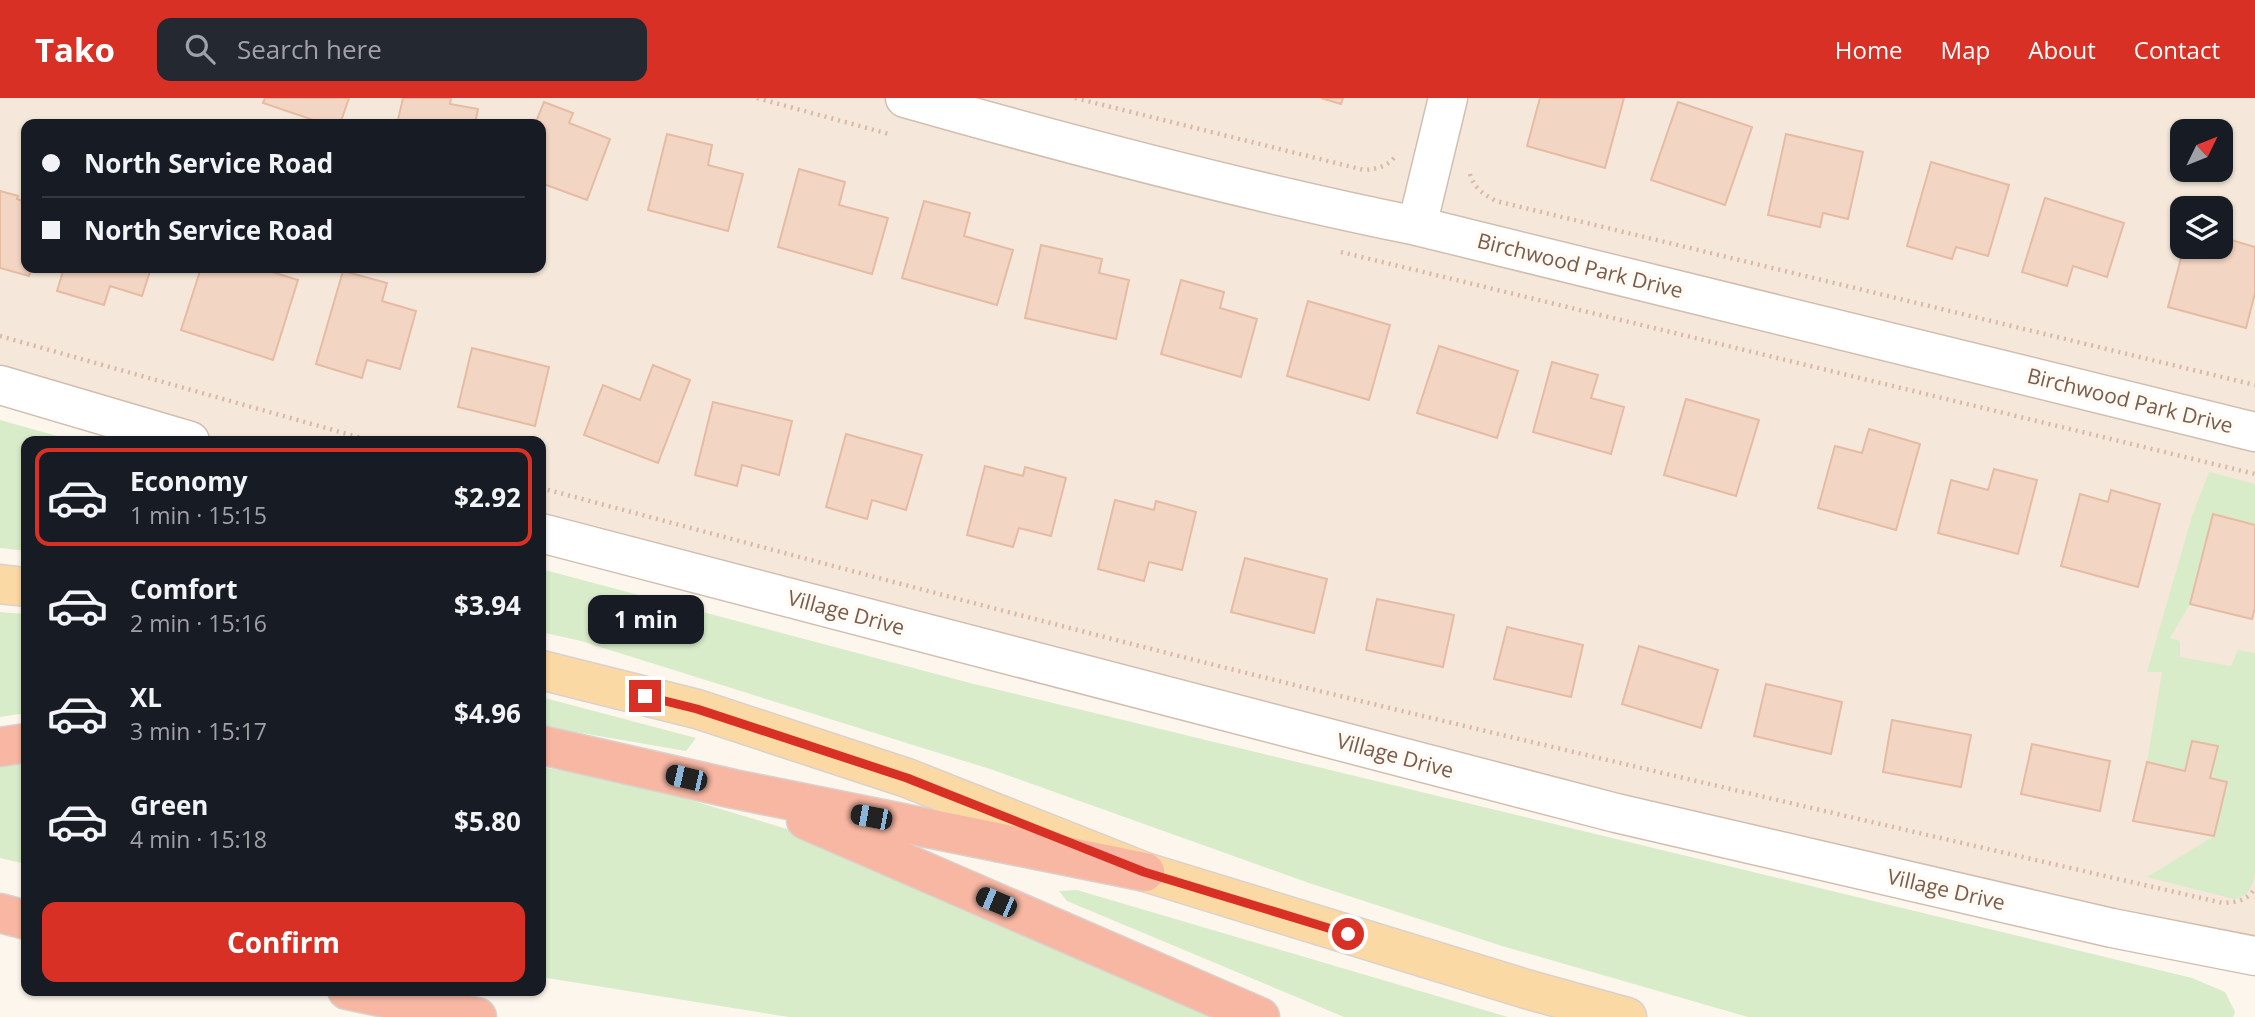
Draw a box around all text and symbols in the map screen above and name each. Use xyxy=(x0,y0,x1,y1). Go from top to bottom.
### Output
search box xyxy=(157,18,647,81)
text: Tako xyxy=(35,27,115,72)
icon: search xyxy=(181,30,219,68)
text: Search here xyxy=(237,31,382,67)
text: Home xyxy=(1835,33,1903,66)
text: Map xyxy=(1941,33,1990,66)
text: About xyxy=(2028,33,2096,66)
text: Contact xyxy=(2134,33,2220,66)
north arrow xyxy=(2170,119,2233,182)
map controls xyxy=(2170,119,2233,259)
text: North Service Road xyxy=(84,145,333,181)
button: layers xyxy=(2170,196,2233,259)
text: North Service Road xyxy=(84,212,333,248)
street label: Birchwood Park Drive xyxy=(1474,226,1686,304)
street label: Birchwood Park Drive xyxy=(2024,361,2236,439)
text: Economy xyxy=(130,463,248,499)
icon: car xyxy=(46,466,109,529)
text: $2.92 xyxy=(454,479,521,515)
text: 1 min · 15:15 xyxy=(130,499,267,531)
text: Comfort xyxy=(130,571,237,607)
icon: car xyxy=(46,574,109,637)
street label: Village Drive xyxy=(785,583,908,641)
text: $3.94 xyxy=(454,587,521,623)
callout: 1 min xyxy=(587,594,703,644)
text: 1 min xyxy=(614,603,678,635)
text: 2 min · 15:16 xyxy=(130,607,267,639)
text: XL xyxy=(130,679,162,715)
route end xyxy=(629,680,661,712)
icon: car xyxy=(46,682,109,745)
text: $4.96 xyxy=(454,695,521,731)
text: 3 min · 15:17 xyxy=(130,715,267,747)
street label: Village Drive xyxy=(1334,726,1457,784)
car xyxy=(664,763,709,793)
text: Green xyxy=(130,787,208,823)
icon: car xyxy=(46,790,109,853)
text: $5.80 xyxy=(454,803,521,839)
car xyxy=(849,803,894,831)
text: 4 min · 15:18 xyxy=(130,823,267,855)
street label: Village Drive xyxy=(1885,862,2008,916)
car xyxy=(973,884,1020,920)
button: Confirm xyxy=(42,902,525,982)
route start xyxy=(1332,918,1364,950)

